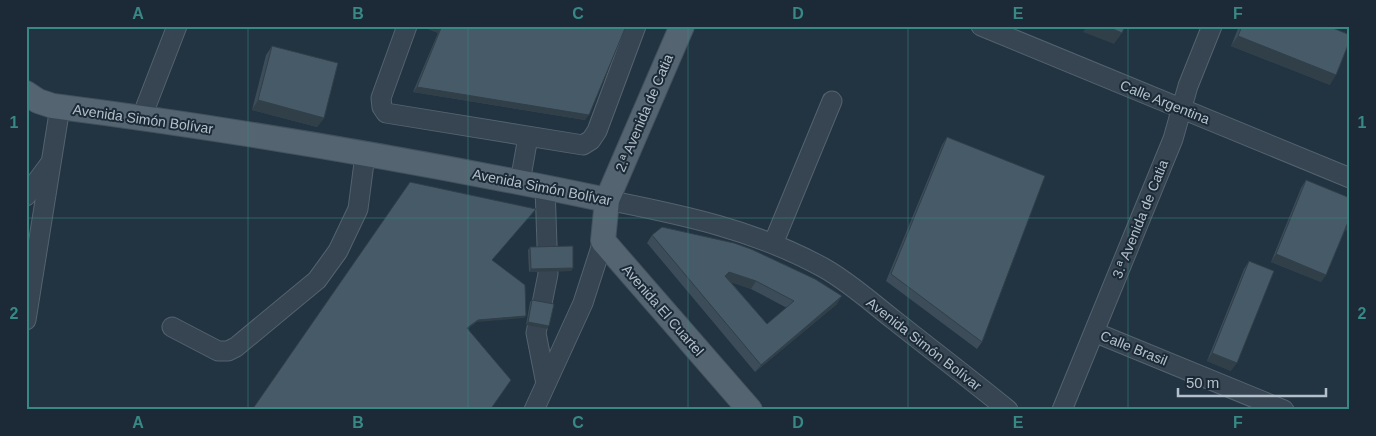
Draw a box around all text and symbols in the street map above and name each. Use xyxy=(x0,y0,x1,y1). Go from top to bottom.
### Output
text: A xyxy=(132,5,144,22)
text: B xyxy=(352,5,364,22)
text: C xyxy=(572,5,584,22)
text: D xyxy=(792,5,804,22)
text: E xyxy=(1013,5,1024,22)
text: F xyxy=(1233,5,1243,22)
street label: 2.ª Avenida de Catia xyxy=(612,52,676,174)
street label: Calle Argentina xyxy=(1118,77,1212,127)
street label: Avenida Simón Bolívar xyxy=(72,101,214,137)
text: 1 xyxy=(10,114,19,131)
text: 1 xyxy=(1358,114,1367,131)
street label: 3.ª Avenida de Catia xyxy=(1109,157,1171,281)
street label: Avenida Simón Bolívar xyxy=(471,166,613,208)
street label: Avenida El Cuartel xyxy=(619,261,707,359)
street label: Avenida Simón Bolívar xyxy=(863,294,985,394)
text: 2 xyxy=(10,305,19,322)
text: 2 xyxy=(1358,305,1367,322)
street label: Calle Brasil xyxy=(1098,327,1170,369)
scale bar xyxy=(1178,366,1326,398)
text: 50 m xyxy=(1186,374,1219,391)
text: A xyxy=(132,414,144,431)
text: B xyxy=(352,414,364,431)
text: C xyxy=(572,414,584,431)
text: D xyxy=(792,414,804,431)
text: E xyxy=(1013,414,1024,431)
text: F xyxy=(1233,414,1243,431)

